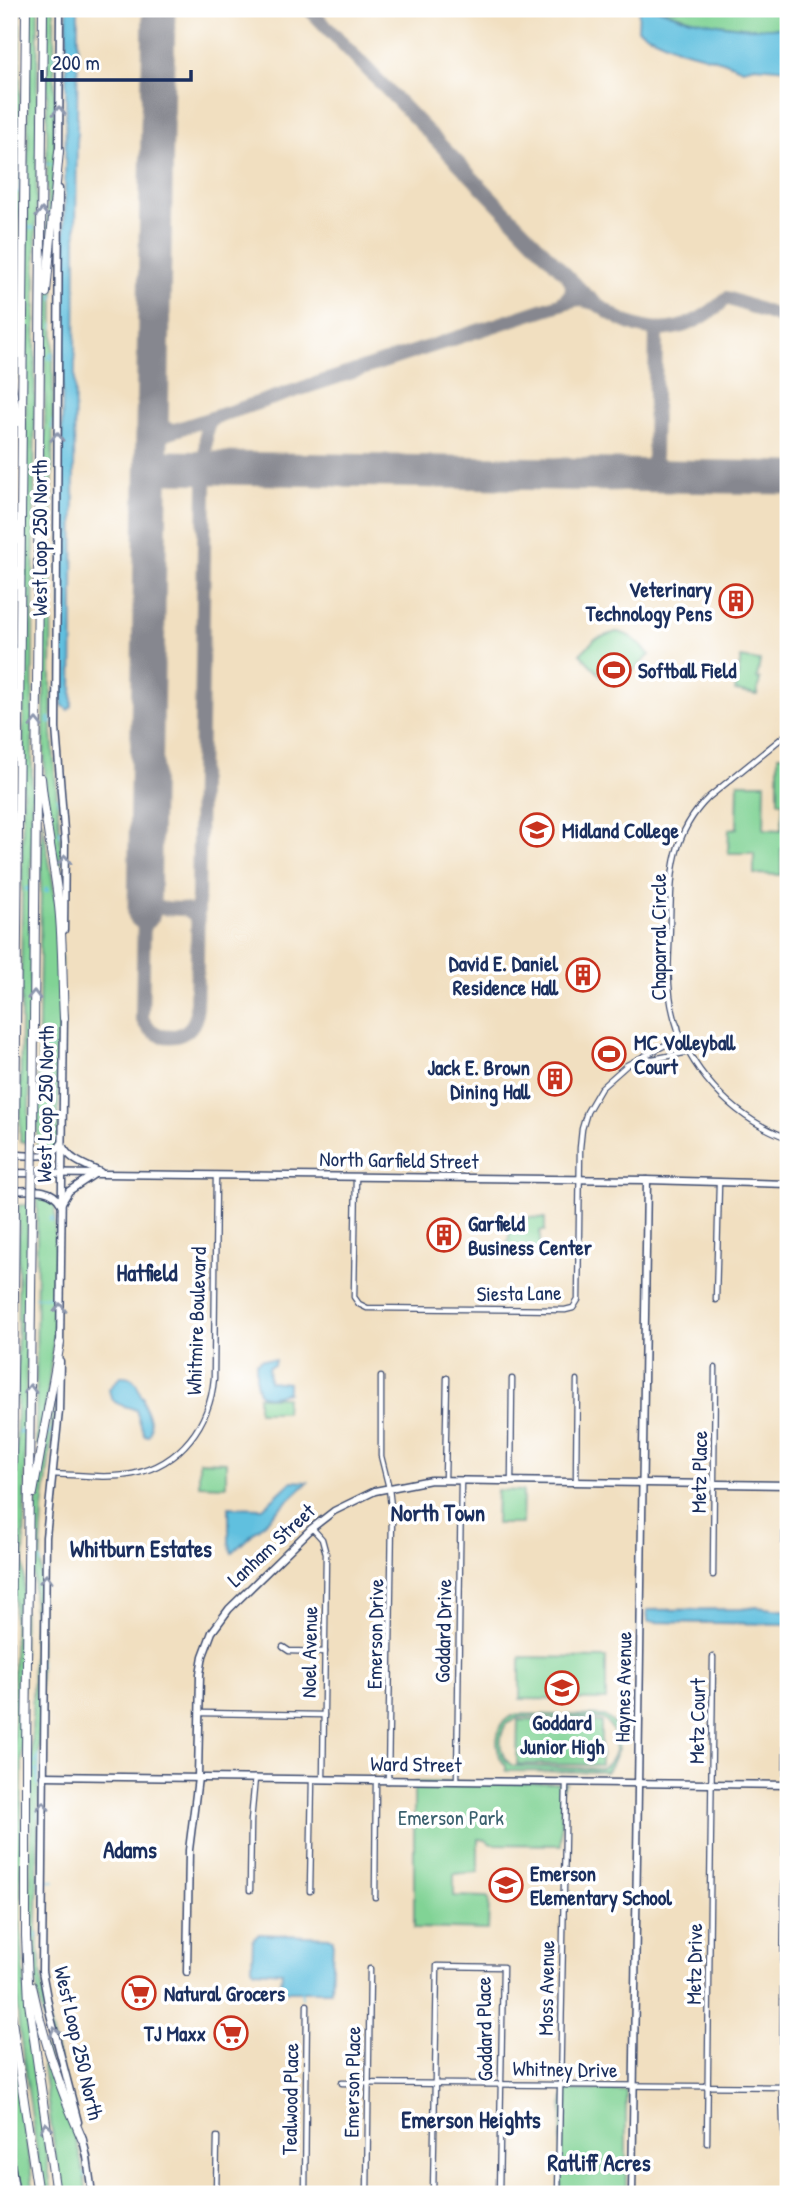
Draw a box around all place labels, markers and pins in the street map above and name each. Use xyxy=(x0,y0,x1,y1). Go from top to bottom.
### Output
place label: Veterinary Technology Pens xyxy=(585,575,712,629)
building icon: Veterinary Technology Pens xyxy=(717,582,755,620)
sports icon: Softball Field xyxy=(595,651,633,689)
place label: Softball Field xyxy=(638,656,737,685)
school or university icon: Midland College xyxy=(518,811,556,849)
place label: Midland College xyxy=(562,816,679,846)
place label: David E. Daniel Residence Hall xyxy=(449,949,559,1002)
building icon: David E. Daniel Residence Hall xyxy=(564,956,602,994)
place label: MC Volleyball Court xyxy=(634,1028,736,1081)
sports icon: MC Volleyball Court xyxy=(590,1035,628,1073)
place label: Jack E. Brown Dining Hall xyxy=(427,1053,531,1107)
building icon: Jack E. Brown Dining Hall xyxy=(536,1060,574,1098)
place label: Garfield Business Center xyxy=(468,1209,593,1262)
building icon: Garfield Business Center xyxy=(425,1216,463,1254)
school or university icon: Goddard Junior High xyxy=(543,1669,581,1707)
place label: Goddard Junior High xyxy=(520,1708,604,1762)
place label: Emerson Elementary School xyxy=(530,1859,672,1913)
school or university icon: Emerson Elementary School xyxy=(487,1866,525,1904)
supermarket icon: Natural Grocers xyxy=(120,1974,158,2012)
place label: Natural Grocers xyxy=(164,1979,285,2008)
supermarket icon: TJ Maxx xyxy=(212,2014,250,2052)
place label: TJ Maxx xyxy=(143,2019,206,2048)

